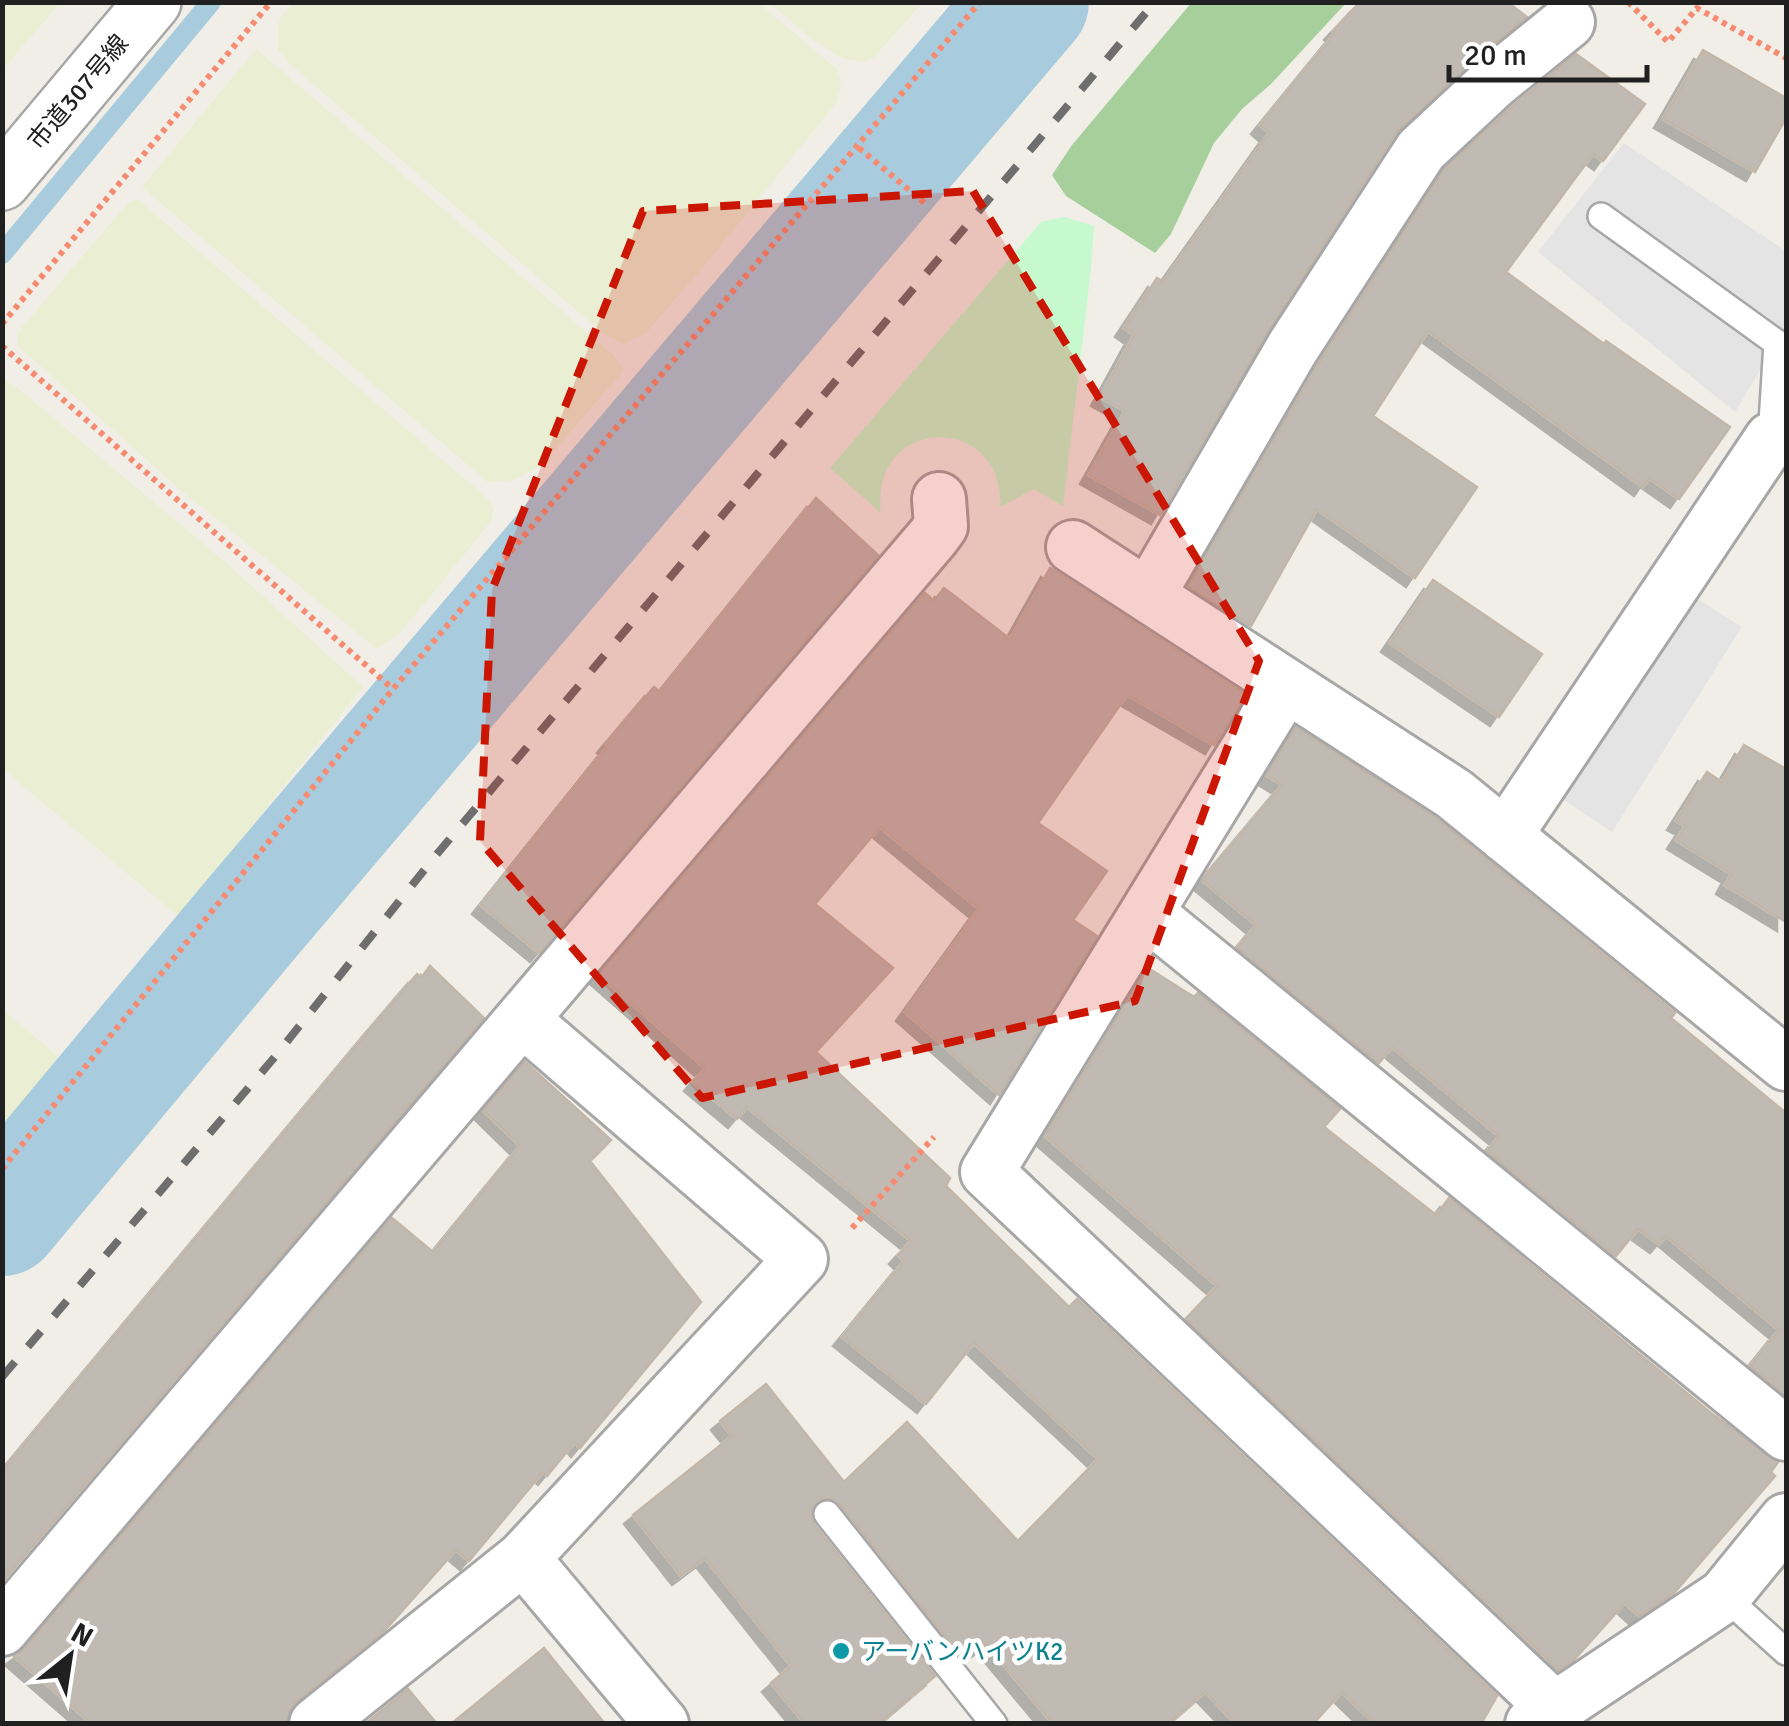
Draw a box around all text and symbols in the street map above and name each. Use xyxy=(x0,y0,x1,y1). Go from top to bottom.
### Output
scale bar xyxy=(1449,20,1646,82)
street label: 市道307号線 xyxy=(21,28,135,156)
text: 20 m xyxy=(1464,37,1527,74)
north arrow xyxy=(20,1606,120,1706)
text: N xyxy=(65,1616,99,1655)
place label: アーバンハイツK2 xyxy=(861,1636,1063,1667)
marker: アーバンハイツK2 xyxy=(830,1640,852,1662)

